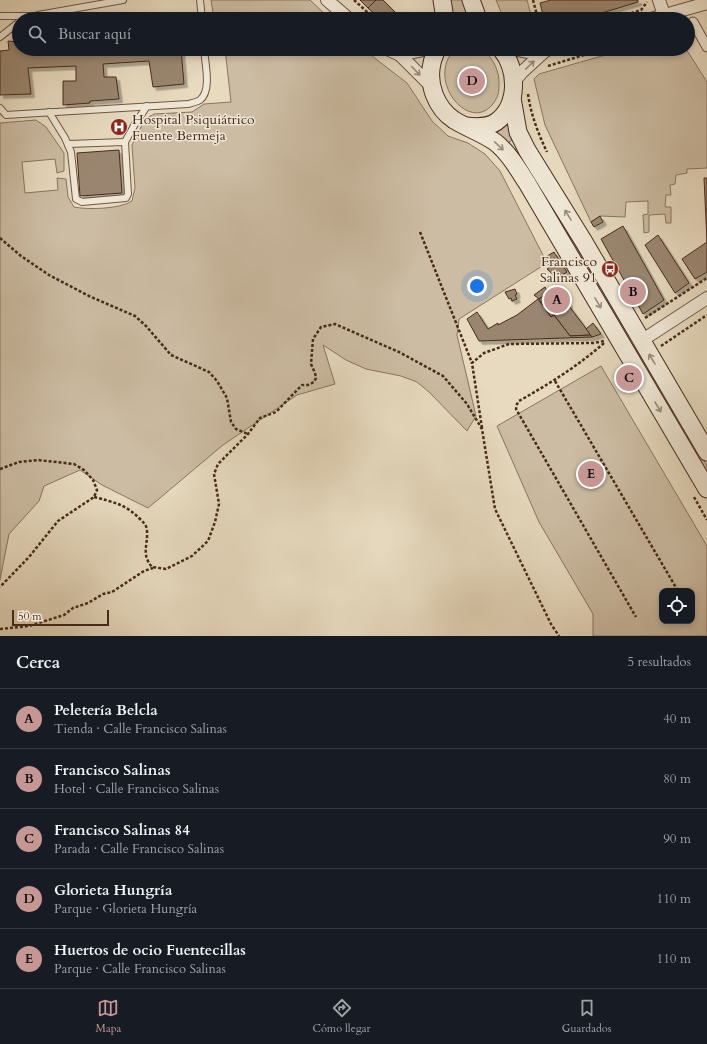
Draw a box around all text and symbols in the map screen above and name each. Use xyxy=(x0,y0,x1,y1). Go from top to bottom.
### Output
search box xyxy=(12,12,695,56)
icon: search xyxy=(26,23,48,45)
text: Buscar aquí xyxy=(58,24,131,44)
one-way arrow xyxy=(524,61,534,70)
one-way arrow xyxy=(411,66,421,76)
pin: D xyxy=(459,66,485,96)
place label: Hospital Psiquiátrico Fuente Bermeja xyxy=(132,110,255,145)
hospital icon: Hospital Psiquiátrico Fuente Bermeja xyxy=(109,117,129,137)
one-way arrow xyxy=(493,141,503,150)
one-way arrow xyxy=(563,209,571,221)
place label: Francisco Salinas 91 xyxy=(540,252,597,287)
bus stop icon: Francisco Salinas 91 xyxy=(600,259,620,279)
your location xyxy=(467,276,487,296)
pin: B xyxy=(620,277,646,307)
pin: A xyxy=(544,285,570,315)
one-way arrow xyxy=(594,297,602,309)
one-way arrow xyxy=(647,353,655,365)
pin: C xyxy=(616,363,642,393)
one-way arrow xyxy=(655,401,663,413)
pin: E xyxy=(578,459,604,489)
map controls xyxy=(659,588,695,624)
button: locate xyxy=(659,588,695,624)
scale bar xyxy=(12,608,109,627)
text: 50 m xyxy=(18,609,42,624)
text: Cerca xyxy=(16,651,60,674)
text: 5 resultados xyxy=(627,653,691,671)
text: Peletería Belcla xyxy=(54,700,158,720)
text: A xyxy=(24,710,34,728)
text: 40 m xyxy=(663,710,691,728)
text: Tienda · Calle Francisco Salinas xyxy=(54,720,227,738)
text: Francisco Salinas xyxy=(54,760,171,780)
text: B xyxy=(24,770,34,788)
text: 80 m xyxy=(663,770,691,788)
text: Hotel · Calle Francisco Salinas xyxy=(54,780,219,798)
text: Francisco Salinas 84 xyxy=(54,820,190,840)
text: C xyxy=(24,830,34,848)
text: 90 m xyxy=(663,830,691,848)
text: Parada · Calle Francisco Salinas xyxy=(54,840,224,858)
text: Glorieta Hungría xyxy=(54,880,172,900)
text: D xyxy=(23,890,35,908)
text: 110 m xyxy=(657,890,691,908)
text: Parque · Glorieta Hungría xyxy=(54,900,197,918)
text: Huertos de ocio Fuentecillas xyxy=(54,940,246,960)
text: E xyxy=(25,950,33,968)
text: 110 m xyxy=(657,950,691,968)
text: Parque · Calle Francisco Salinas xyxy=(54,960,226,978)
tab: Mapa xyxy=(96,997,121,1036)
tab: Cómo llegar xyxy=(313,997,371,1036)
tab: Guardados xyxy=(562,997,611,1036)

